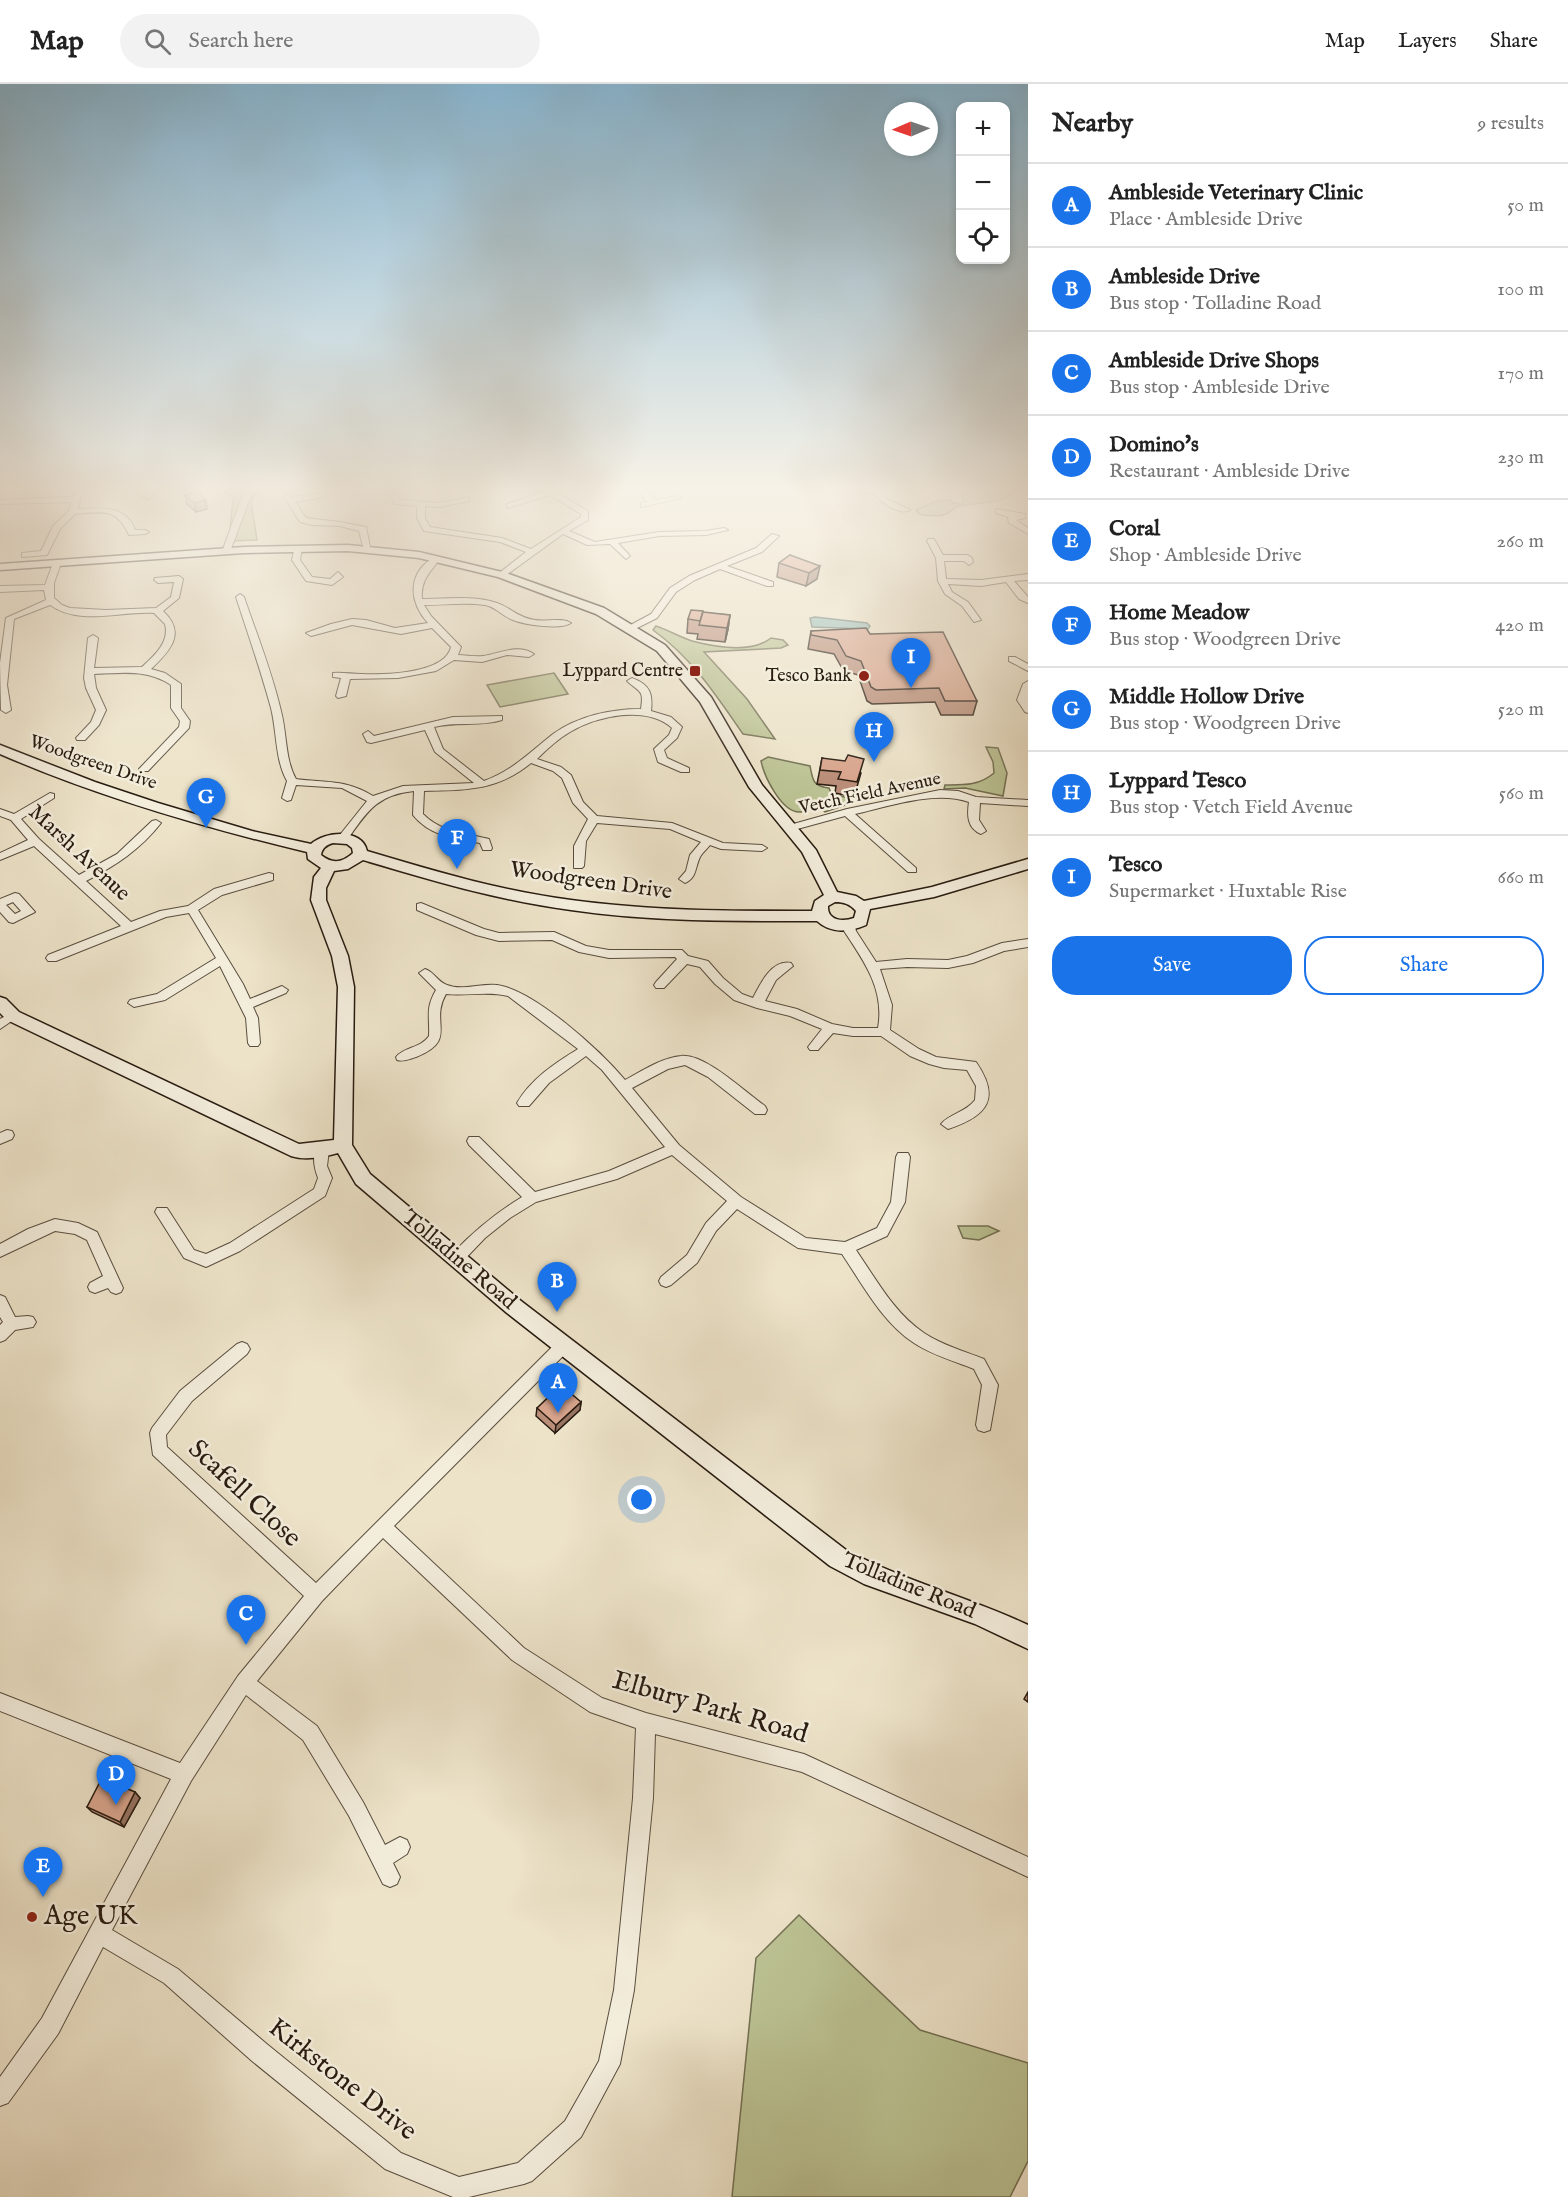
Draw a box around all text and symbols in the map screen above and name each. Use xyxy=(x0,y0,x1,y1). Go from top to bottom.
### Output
search box xyxy=(120,14,540,68)
text: Map xyxy=(30,24,84,59)
icon: search xyxy=(141,25,174,58)
text: Search here xyxy=(189,27,293,55)
text: Map xyxy=(1325,28,1365,55)
text: Layers xyxy=(1398,28,1457,55)
text: Share xyxy=(1490,28,1538,55)
north arrow xyxy=(884,102,938,156)
map controls xyxy=(956,102,1010,264)
button: + xyxy=(956,102,1010,156)
text: Nearby xyxy=(1052,107,1133,140)
text: 9 results xyxy=(1478,111,1544,136)
button: − xyxy=(956,156,1010,210)
text: Ambleside Veterinary Clinic xyxy=(1109,179,1363,207)
text: A xyxy=(1065,193,1078,218)
text: 50 m xyxy=(1507,193,1544,218)
text: Place · Ambleside Drive xyxy=(1109,207,1303,232)
button: locate xyxy=(956,210,1010,264)
text: Ambleside Drive xyxy=(1109,263,1260,291)
text: B xyxy=(1065,277,1078,302)
text: 100 m xyxy=(1497,277,1544,302)
text: Bus stop · Tolladine Road xyxy=(1109,291,1321,316)
text: Ambleside Drive Shops xyxy=(1109,347,1319,375)
text: C xyxy=(1064,361,1079,386)
text: 170 m xyxy=(1498,361,1544,386)
text: Bus stop · Ambleside Drive xyxy=(1109,375,1330,400)
text: Domino's xyxy=(1109,431,1199,459)
text: D xyxy=(1063,445,1080,470)
text: 230 m xyxy=(1498,445,1544,470)
text: Restaurant · Ambleside Drive xyxy=(1109,459,1350,484)
text: Coral xyxy=(1109,515,1160,543)
text: E xyxy=(1065,529,1078,554)
text: 260 m xyxy=(1497,529,1544,554)
text: Shop · Ambleside Drive xyxy=(1109,543,1302,568)
text: Home Meadow xyxy=(1109,599,1249,627)
text: F xyxy=(1065,613,1078,638)
text: 420 m xyxy=(1495,613,1544,638)
text: Bus stop · Woodgreen Drive xyxy=(1109,627,1341,652)
pin: I xyxy=(892,638,930,688)
place label: Lyppard Centre xyxy=(563,660,683,683)
marker: Lyppard Centre xyxy=(688,664,702,678)
place label: Tesco Bank xyxy=(766,665,852,688)
marker: Tesco Bank xyxy=(857,669,871,683)
text: Middle Hollow Drive xyxy=(1109,683,1304,711)
text: G xyxy=(1064,697,1079,722)
text: 520 m xyxy=(1498,697,1544,722)
text: Bus stop · Woodgreen Drive xyxy=(1109,711,1341,736)
pin: H xyxy=(854,712,894,762)
street label: Woodgreen Drive xyxy=(26,730,160,796)
text: Lyppard Tesco xyxy=(1109,767,1246,795)
street label: Vetch Field Avenue xyxy=(796,768,943,820)
pin: G xyxy=(186,778,226,828)
text: H xyxy=(1063,781,1080,806)
text: 560 m xyxy=(1499,781,1544,806)
text: Bus stop · Vetch Field Avenue xyxy=(1109,795,1353,820)
street label: Marsh Avenue xyxy=(22,799,136,907)
pin: F xyxy=(438,820,476,869)
text: Tesco xyxy=(1109,851,1162,879)
street label: Woodgreen Drive xyxy=(508,856,674,906)
text: I xyxy=(1067,865,1076,890)
text: 660 m xyxy=(1497,865,1544,890)
text: Supermarket · Huxtable Rise xyxy=(1109,879,1347,904)
button: Save xyxy=(1052,936,1292,995)
button: Share xyxy=(1304,936,1544,995)
street label: Tolladine Road xyxy=(396,1204,522,1316)
pin: B xyxy=(538,1262,576,1312)
pin: A xyxy=(538,1364,578,1413)
street label: Scafell Close xyxy=(180,1433,308,1555)
your location xyxy=(627,1485,656,1514)
street label: Tolladine Road xyxy=(838,1547,980,1626)
pin: C xyxy=(226,1596,266,1645)
street label: Elbury Park Road xyxy=(608,1664,812,1752)
pin: D xyxy=(96,1756,136,1805)
pin: E xyxy=(24,1848,63,1897)
place label: Age UK xyxy=(43,1900,138,1934)
marker: Age UK xyxy=(25,1910,39,1924)
street label: Kirkstone Drive xyxy=(261,2011,423,2149)

